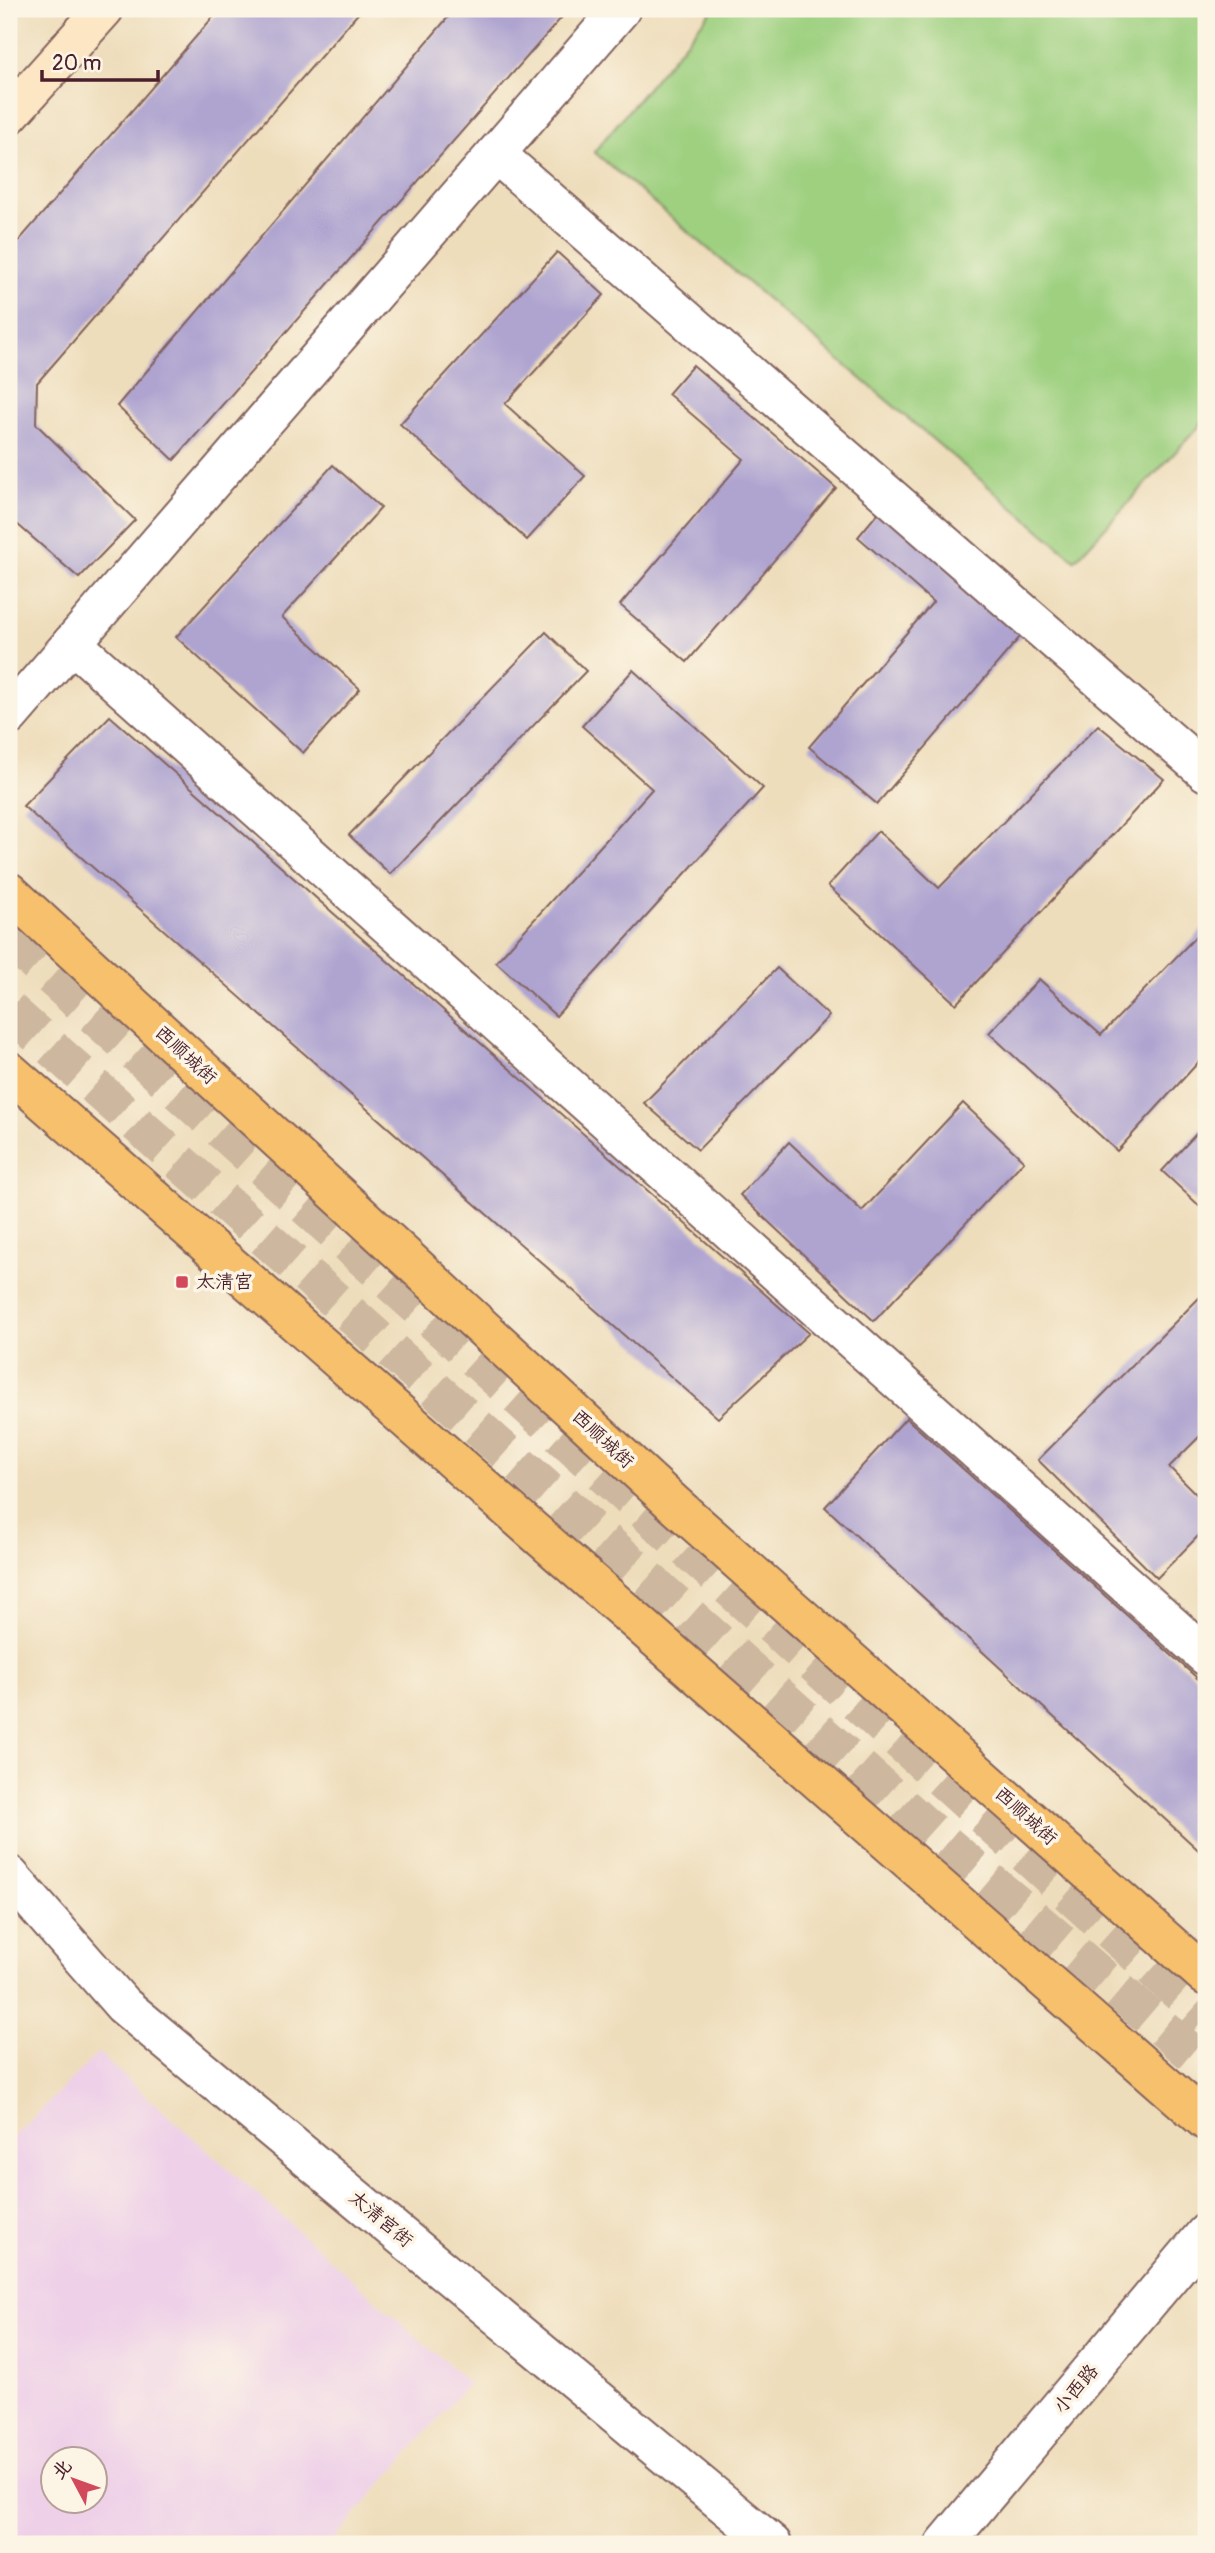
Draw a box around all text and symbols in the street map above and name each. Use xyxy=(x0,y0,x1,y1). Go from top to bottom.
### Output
scale bar xyxy=(42,38,158,82)
text: 20 m xyxy=(52,50,101,77)
street label: 西顺城街 xyxy=(150,1020,222,1090)
place label: 太清宫 xyxy=(196,1270,253,1294)
marker: 太清宫 xyxy=(174,1274,190,1290)
street label: 西顺城街 xyxy=(567,1404,639,1474)
street label: 西顺城街 xyxy=(990,1782,1062,1850)
street label: 太清宫街 xyxy=(344,2185,418,2253)
street label: 小西路 xyxy=(1048,2359,1104,2419)
north arrow xyxy=(38,2444,108,2514)
text: 北 xyxy=(47,2454,77,2485)

